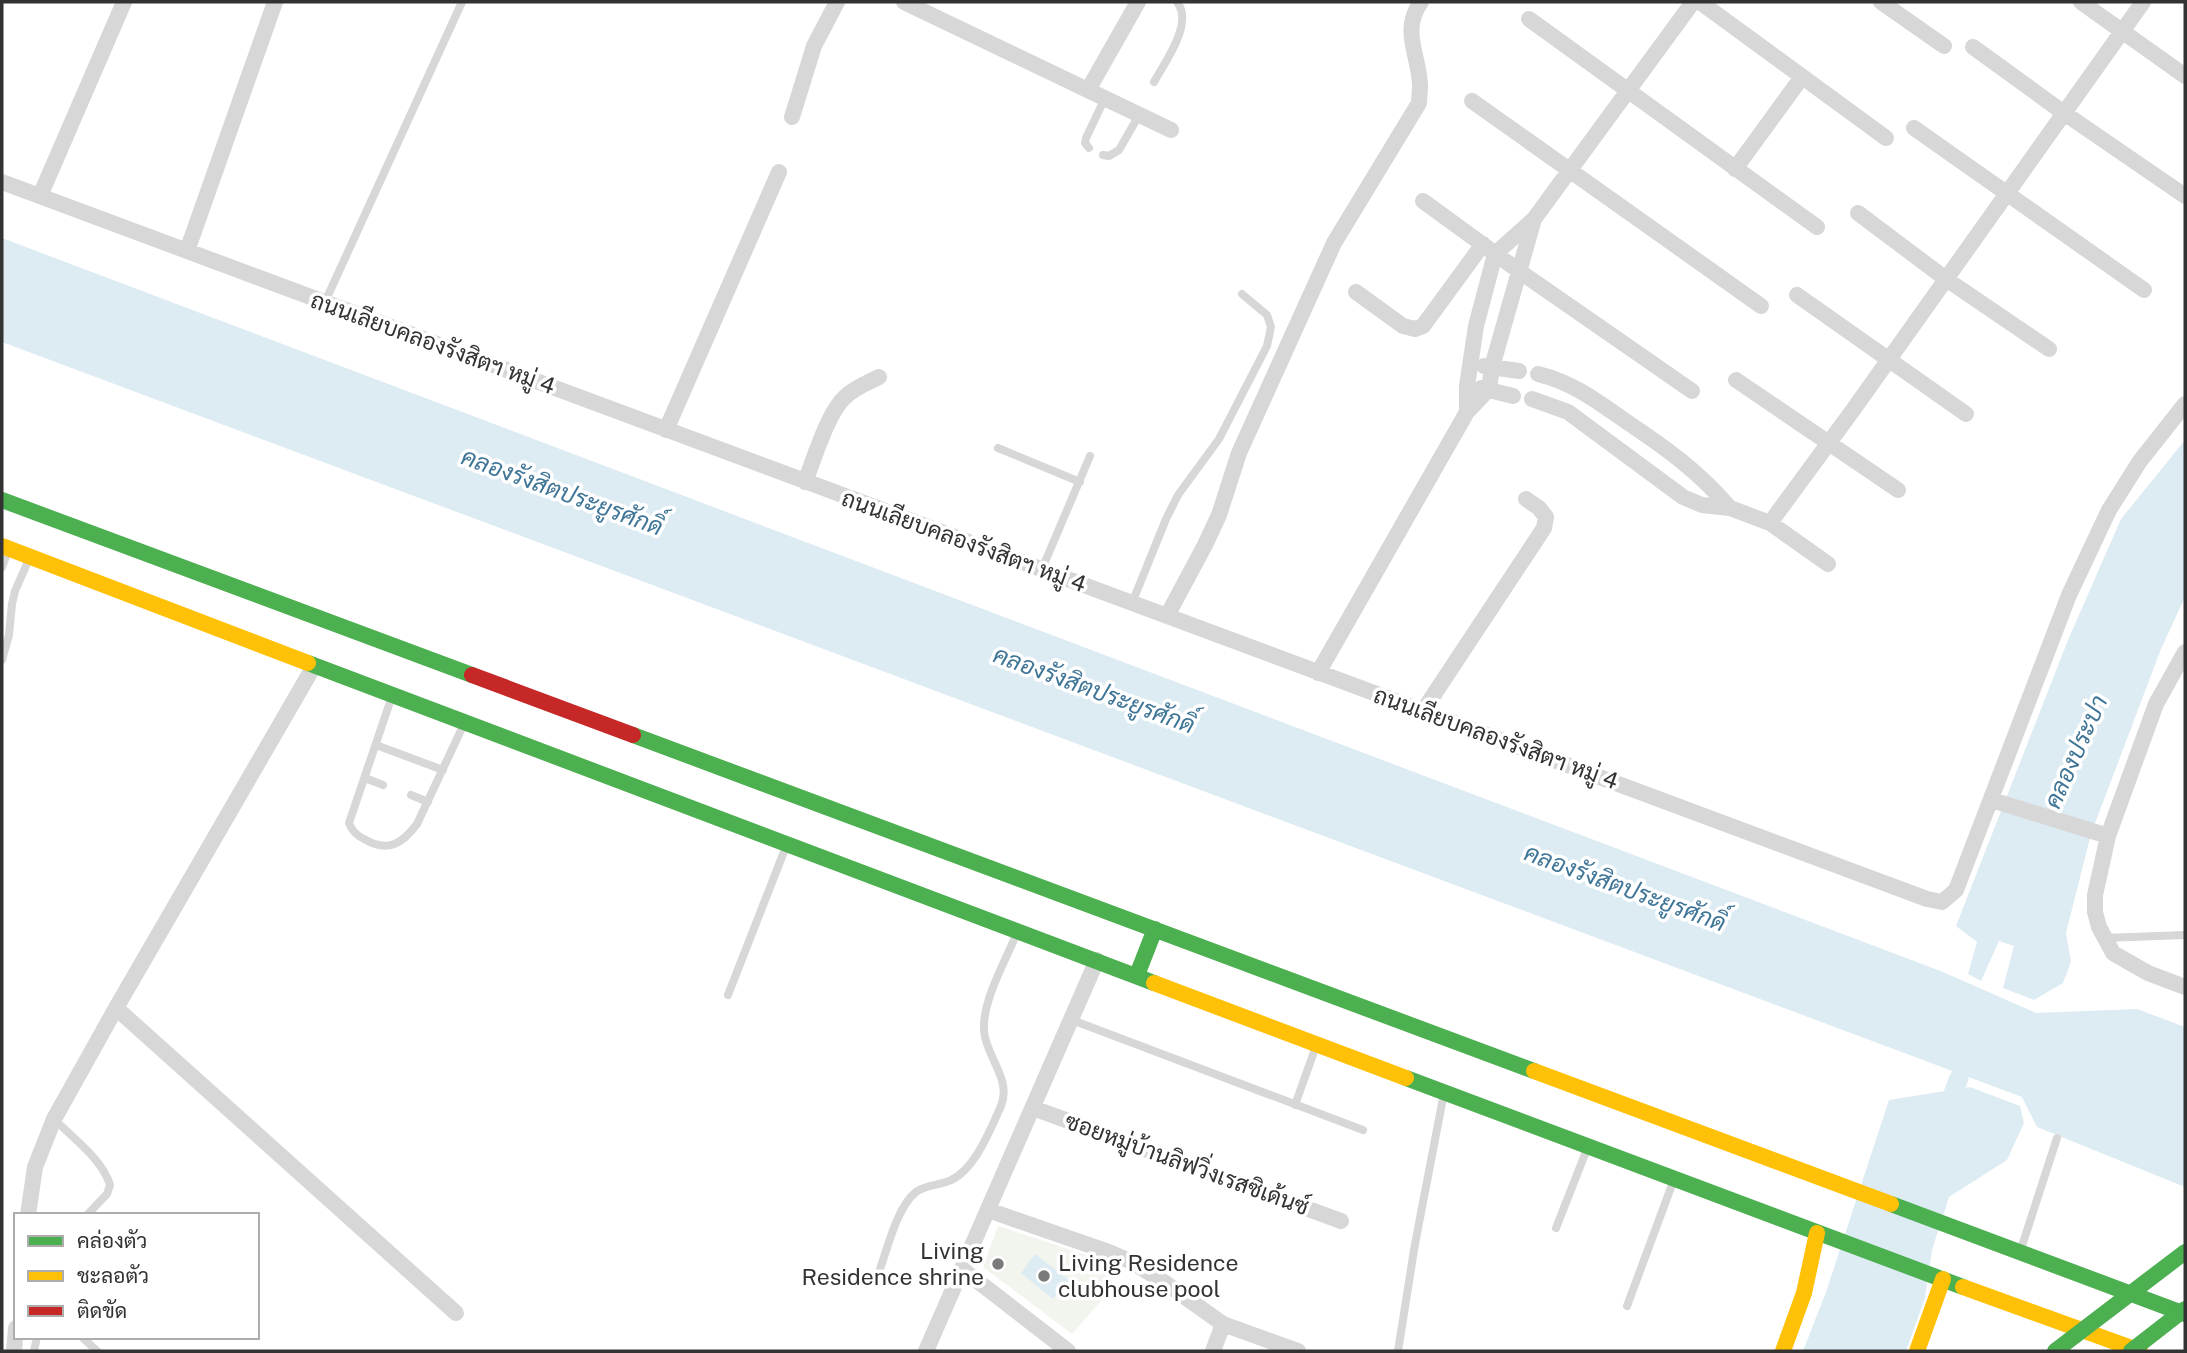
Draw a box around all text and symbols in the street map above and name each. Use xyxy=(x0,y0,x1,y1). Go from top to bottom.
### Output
street label: ถนนเลียบคลองรังสิตฯ หมู่ 4 xyxy=(306,285,559,403)
water label: คลองรังสิตประยูรศักดิ์ xyxy=(456,435,674,546)
street label: ถนนเลียบคลองรังสิตฯ หมู่ 4 xyxy=(837,483,1090,601)
water label: คลองรังสิตประยูรศักดิ์ xyxy=(988,633,1206,744)
street label: ถนนเลียบคลองรังสิตฯ หมู่ 4 xyxy=(1369,680,1622,798)
water label: คลองประปา xyxy=(2038,691,2112,813)
water label: คลองรังสิตประยูรศักดิ์ xyxy=(1519,831,1737,942)
street label: ซอยหมู่บ้านลิฟวิ่งเรสซิเด้นซ์ xyxy=(1060,1101,1315,1224)
legend xyxy=(14,1213,259,1339)
text: คล่องตัว xyxy=(77,1228,147,1253)
place label: Living Residence shrine xyxy=(802,1237,984,1290)
place label: Living Residence clubhouse pool xyxy=(1058,1249,1239,1302)
marker: Living Residence shrine xyxy=(990,1256,1006,1272)
text: ชะลอตัว xyxy=(77,1263,149,1288)
marker: Living Residence clubhouse pool xyxy=(1036,1268,1052,1284)
text: ติดขัด xyxy=(77,1298,127,1323)

